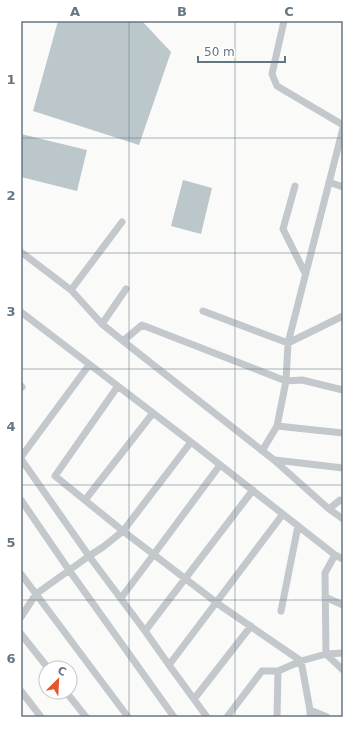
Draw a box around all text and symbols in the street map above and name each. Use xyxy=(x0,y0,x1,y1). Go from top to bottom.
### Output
text: A xyxy=(70,4,80,19)
text: B xyxy=(177,4,187,19)
text: C xyxy=(284,4,294,19)
scale bar xyxy=(198,38,285,64)
text: 50 m xyxy=(204,45,235,59)
text: 1 xyxy=(6,72,16,87)
text: 2 xyxy=(6,188,16,203)
text: 3 xyxy=(6,304,16,319)
text: 4 xyxy=(6,419,16,434)
text: 5 xyxy=(6,535,16,550)
text: 6 xyxy=(6,651,16,666)
north arrow xyxy=(38,660,78,700)
text: С xyxy=(56,664,68,679)

